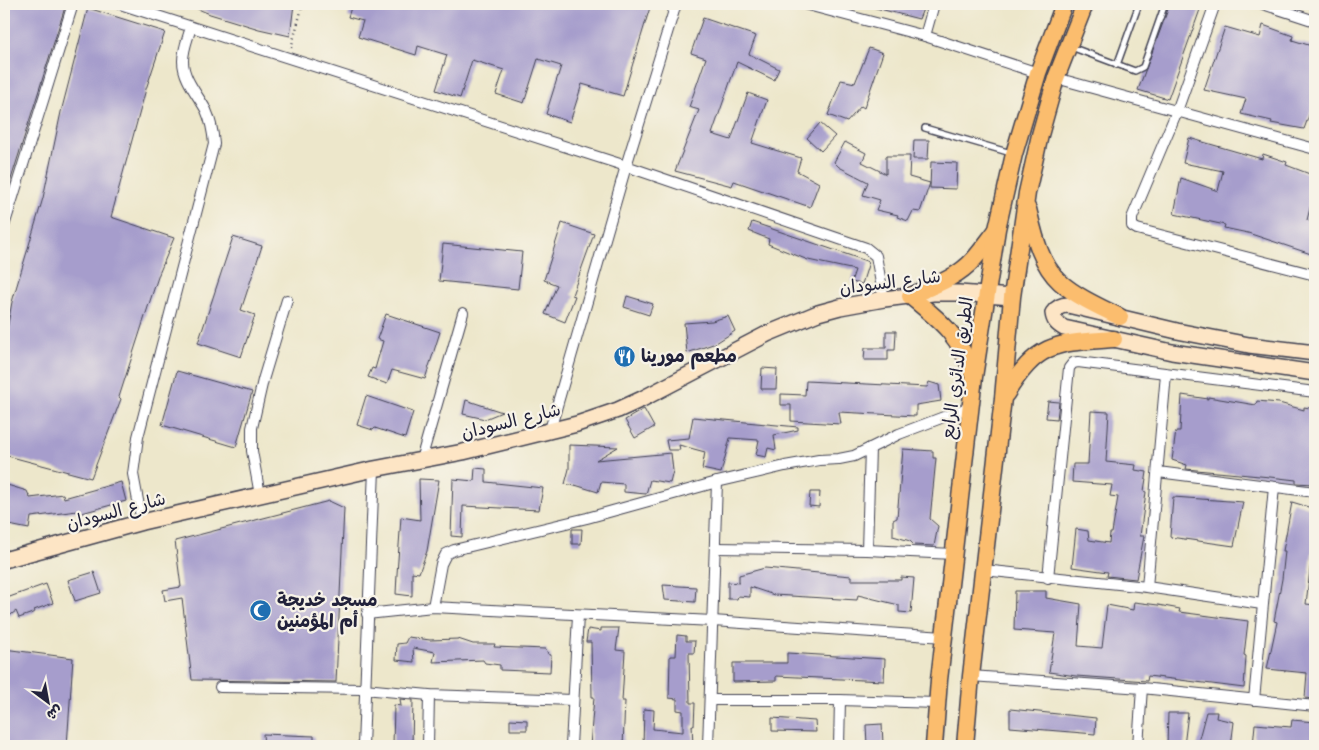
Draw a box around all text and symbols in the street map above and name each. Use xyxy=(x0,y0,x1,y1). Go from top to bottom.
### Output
street label: شارع السودان xyxy=(838,261,942,300)
street label: الطريق الدائري الرابع xyxy=(932,295,980,441)
place label: مطعم مورينا xyxy=(641,341,737,370)
restaurant icon: مطعم مورينا xyxy=(613,344,637,368)
street label: شارع السودان xyxy=(458,394,563,445)
street label: شارع السودان xyxy=(63,483,168,536)
place label: مسجد خديجة أم المؤمنين xyxy=(277,585,378,635)
mosque icon: مسجد خديجة أم المؤمنين xyxy=(249,598,273,622)
north arrow xyxy=(22,678,72,728)
text: ش xyxy=(43,700,67,726)

